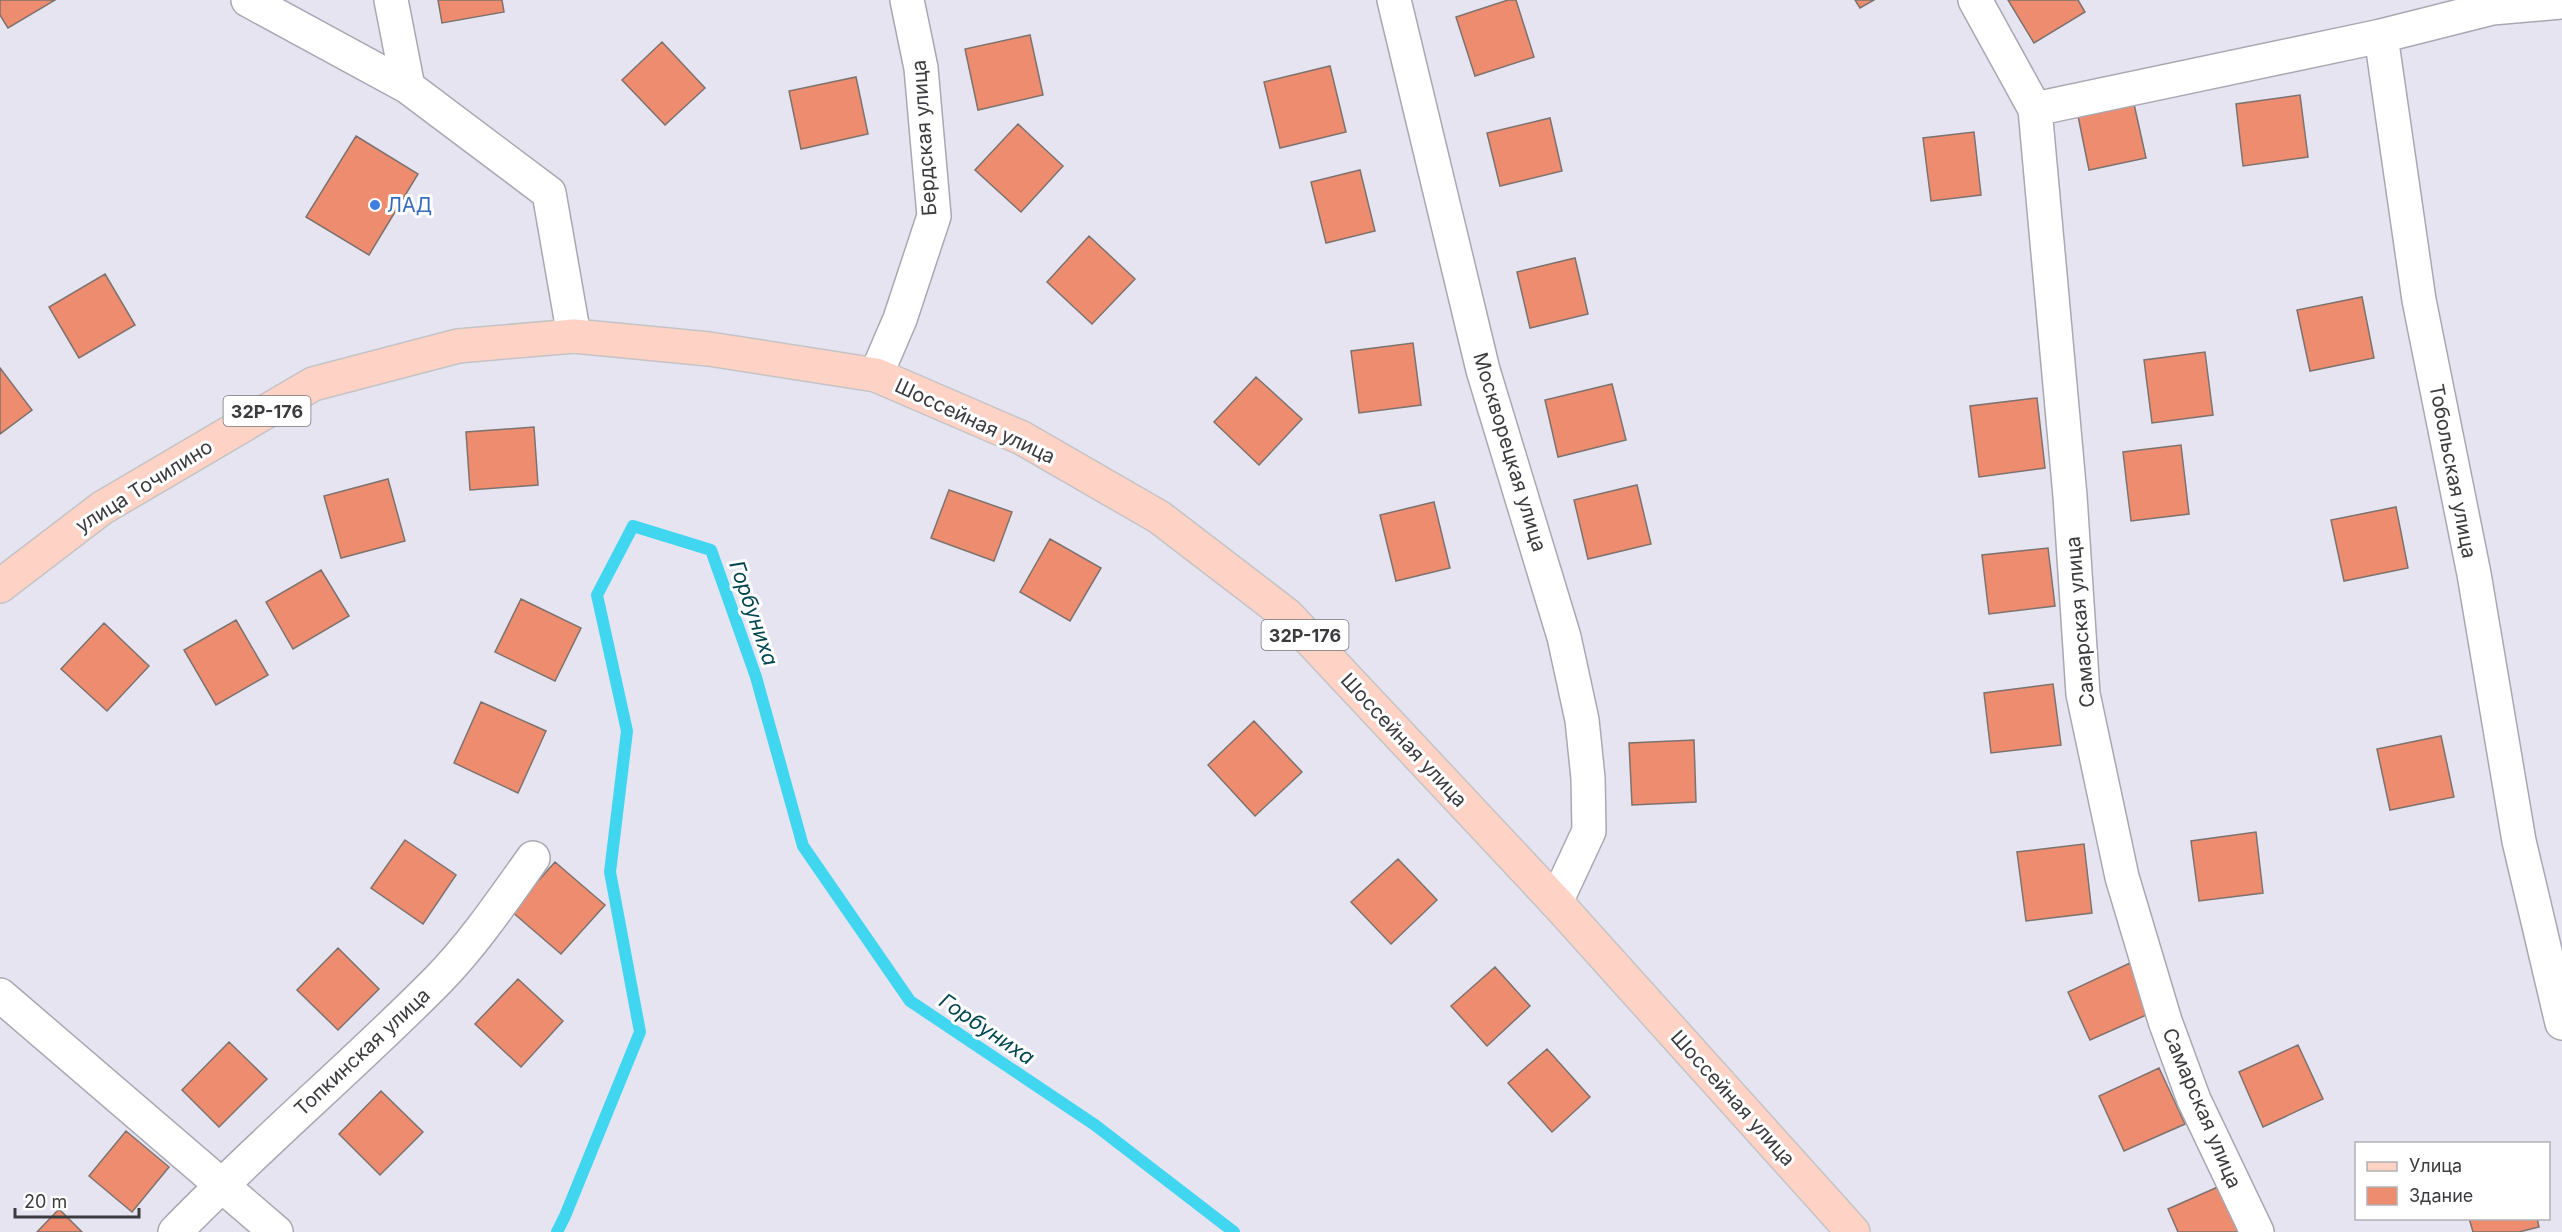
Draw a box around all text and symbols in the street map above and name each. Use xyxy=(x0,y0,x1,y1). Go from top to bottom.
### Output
street label: Бердская улица xyxy=(907,59,941,217)
place label: ЛАД xyxy=(387,193,432,217)
marker: ЛАД xyxy=(368,198,382,212)
street label: Москворецкая улица xyxy=(1468,349,1552,555)
street label: Шоссейная улица xyxy=(891,373,1059,469)
street label: Тобольская улица xyxy=(2424,382,2482,560)
road number: 32Р-176 xyxy=(224,396,310,426)
street label: улица Точилино xyxy=(71,434,217,538)
street label: Самарская улица xyxy=(2061,535,2099,709)
water label: Горбуниха xyxy=(724,557,784,669)
road number: 32Р-176 xyxy=(1262,620,1348,650)
street label: Шоссейная улица xyxy=(1336,668,1472,812)
street label: Топкинская улица xyxy=(289,983,435,1121)
water label: Горбуниха xyxy=(935,988,1039,1070)
street label: Самарская улица xyxy=(2157,1024,2247,1192)
street label: Шоссейная улица xyxy=(1666,1025,1800,1171)
legend xyxy=(2355,1142,2550,1220)
text: Улица xyxy=(2409,1155,2462,1176)
scale bar xyxy=(15,1181,140,1219)
text: Здание xyxy=(2409,1185,2473,1206)
text: 20 m xyxy=(24,1191,67,1212)

